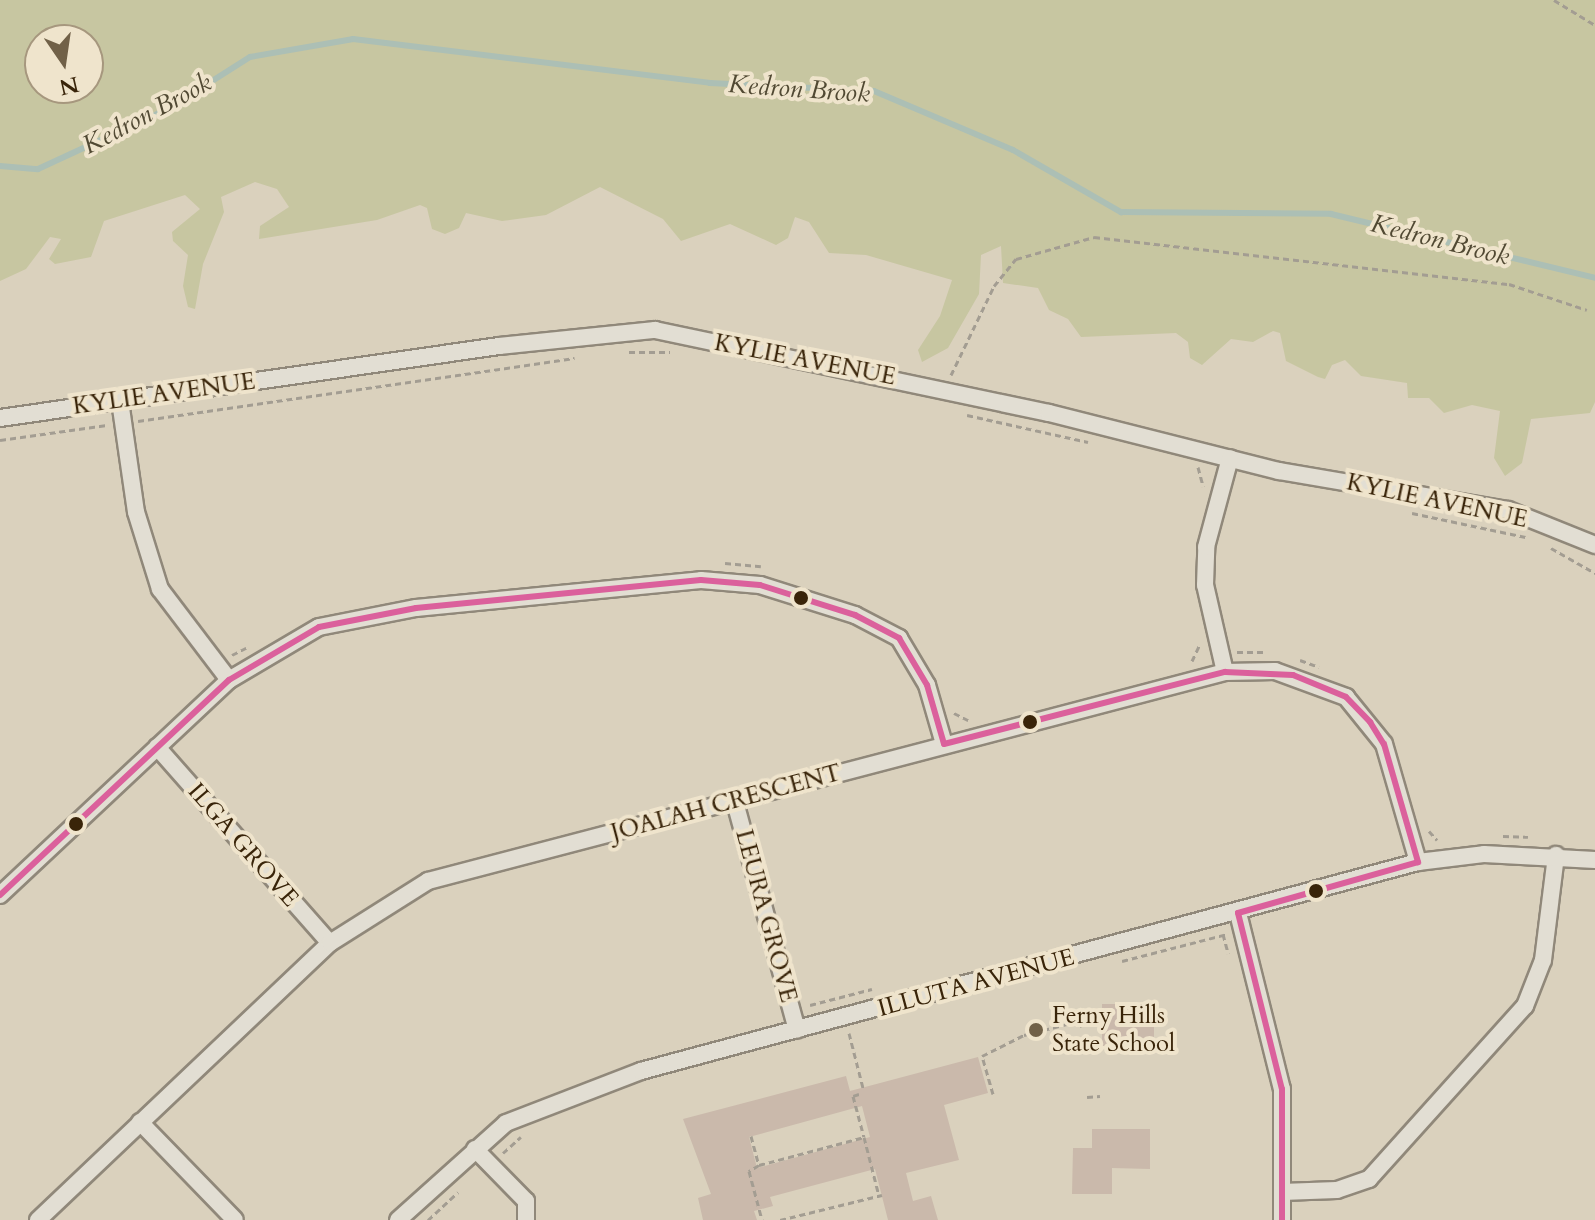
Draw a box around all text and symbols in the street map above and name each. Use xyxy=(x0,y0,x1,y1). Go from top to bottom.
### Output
north arrow xyxy=(24,24,104,104)
water label: Kedron Brook xyxy=(77,67,217,161)
water label: Kedron Brook xyxy=(727,68,871,110)
text: N xyxy=(56,69,82,102)
water label: Kedron Brook xyxy=(1367,208,1513,272)
street label: KYLIE AVENUE xyxy=(712,328,898,392)
street label: KYLIE AVENUE xyxy=(71,367,257,421)
street label: KYLIE AVENUE xyxy=(1344,468,1530,534)
unlabelled marker xyxy=(793,590,809,606)
unlabelled marker xyxy=(1022,714,1038,730)
street label: JOALAH CRESCENT xyxy=(608,758,844,848)
street label: ILGA GROVE xyxy=(182,777,304,913)
unlabelled marker xyxy=(68,816,84,832)
street label: LEURA GROVE xyxy=(729,826,803,1006)
unlabelled marker xyxy=(1308,883,1324,899)
street label: ILLUTA AVENUE xyxy=(875,943,1077,1023)
place label: Ferny Hills State School xyxy=(1052,1002,1175,1058)
marker: Ferny Hills State School xyxy=(1027,1021,1045,1039)

